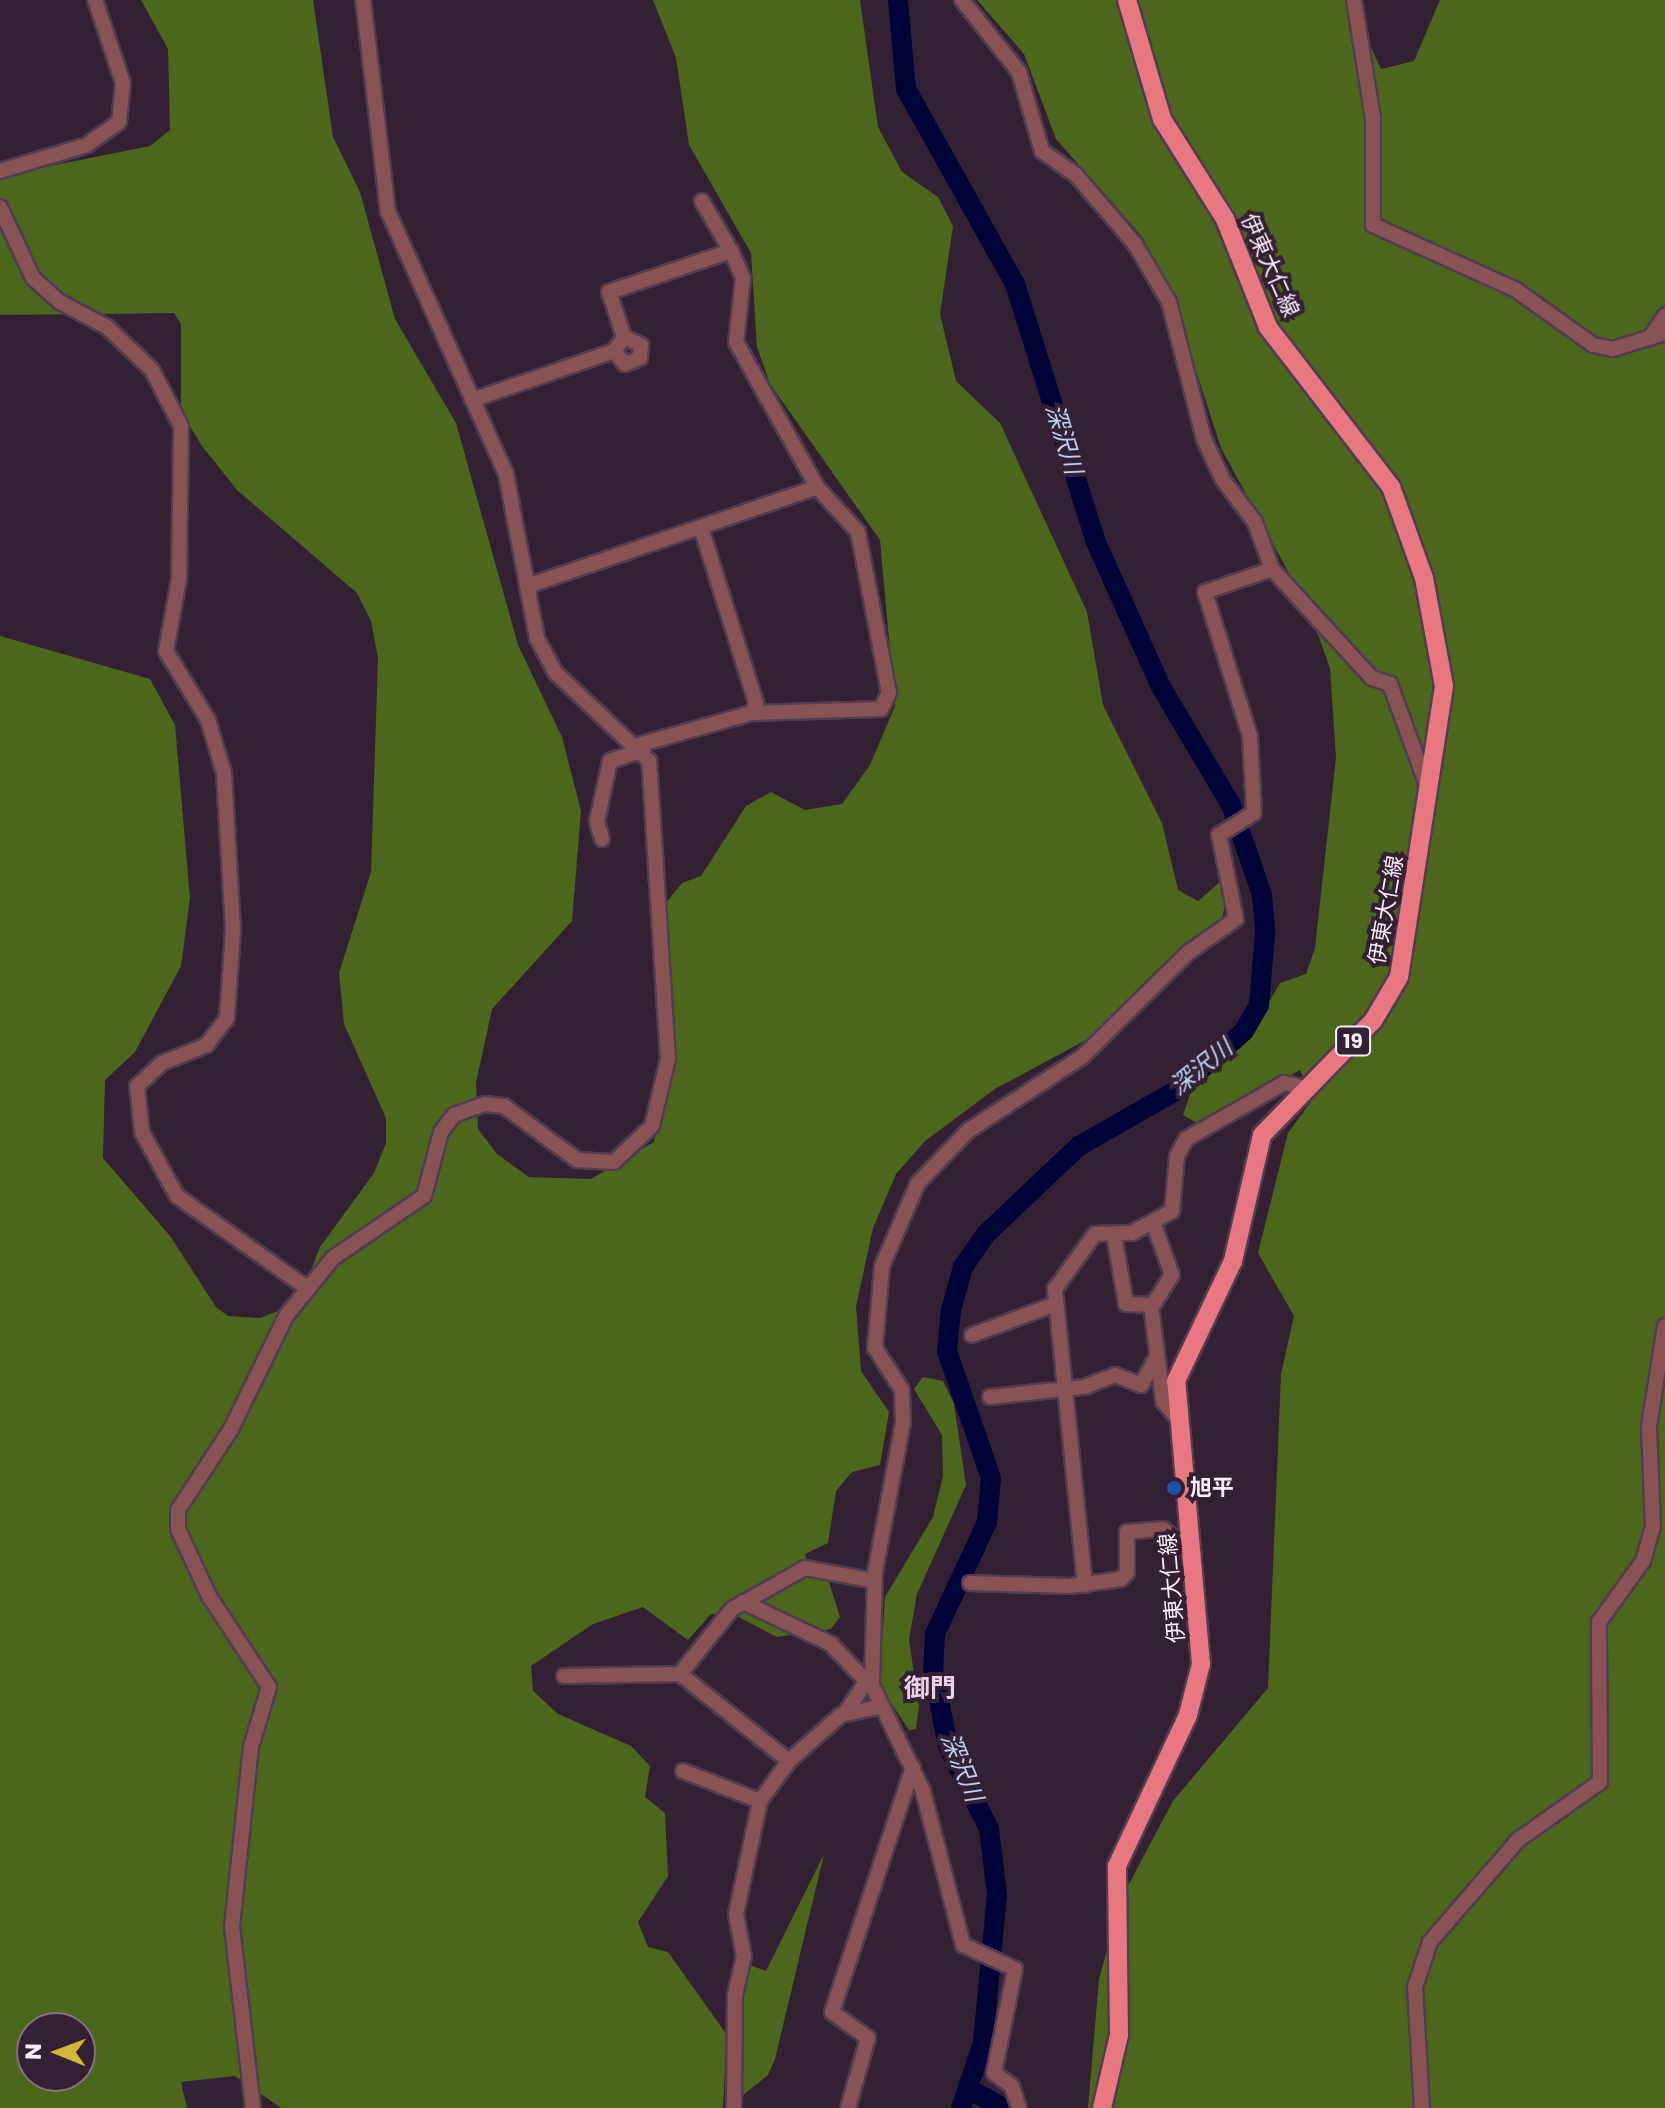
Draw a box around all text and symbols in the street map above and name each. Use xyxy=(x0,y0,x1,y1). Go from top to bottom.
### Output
street label: 伊東大仁線 xyxy=(1236,209,1304,321)
water label: 深沢川 xyxy=(1040,400,1088,478)
street label: 伊東大仁線 xyxy=(1363,854,1409,966)
road number: 19 xyxy=(1335,1025,1371,1057)
water label: 深沢川 xyxy=(1164,1033,1238,1101)
place label: 旭平 xyxy=(1190,1475,1234,1501)
marker: 旭平 xyxy=(1165,1479,1183,1497)
street label: 伊東大仁線 xyxy=(1154,1532,1190,1644)
district label: 御門 xyxy=(904,1673,956,1705)
water label: 深沢川 xyxy=(935,1728,989,1806)
north arrow xyxy=(16,2012,96,2092)
text: N xyxy=(18,2043,49,2060)

